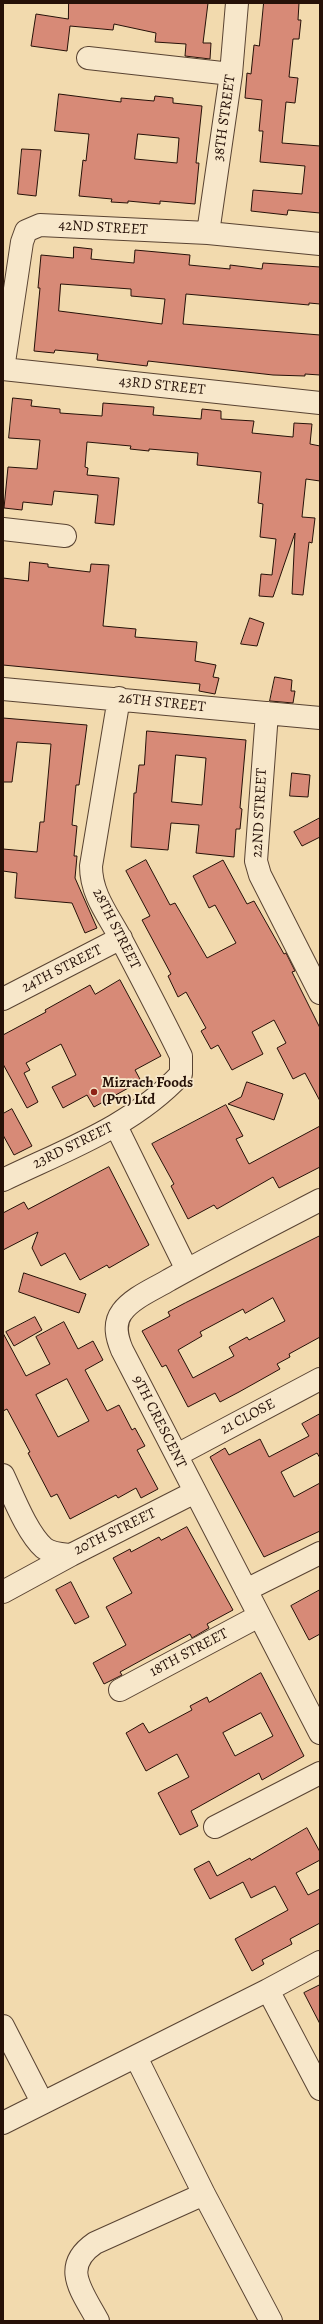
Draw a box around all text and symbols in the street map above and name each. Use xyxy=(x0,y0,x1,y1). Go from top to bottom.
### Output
street label: 38TH STREET xyxy=(210,74,240,162)
street label: 42ND STREET xyxy=(58,217,148,239)
street label: 43RD STREET xyxy=(118,373,206,399)
street label: 26TH STREET xyxy=(117,689,207,717)
street label: 22ND STREET xyxy=(249,768,271,858)
street label: 28TH STREET xyxy=(88,886,144,972)
street label: 24TH STREET xyxy=(19,941,105,997)
place label: Mizrach Foods (Pvt) Ltd xyxy=(102,1074,193,1109)
marker: Mizrach Foods (Pvt) Ltd xyxy=(89,1087,99,1097)
street label: 23RD STREET xyxy=(30,1119,116,1173)
street label: 9TH CRESCENT xyxy=(128,1373,190,1471)
street label: 21 CLOSE xyxy=(218,1395,278,1439)
street label: 20TH STREET xyxy=(71,1504,159,1560)
street label: 18TH STREET xyxy=(147,1625,231,1681)

